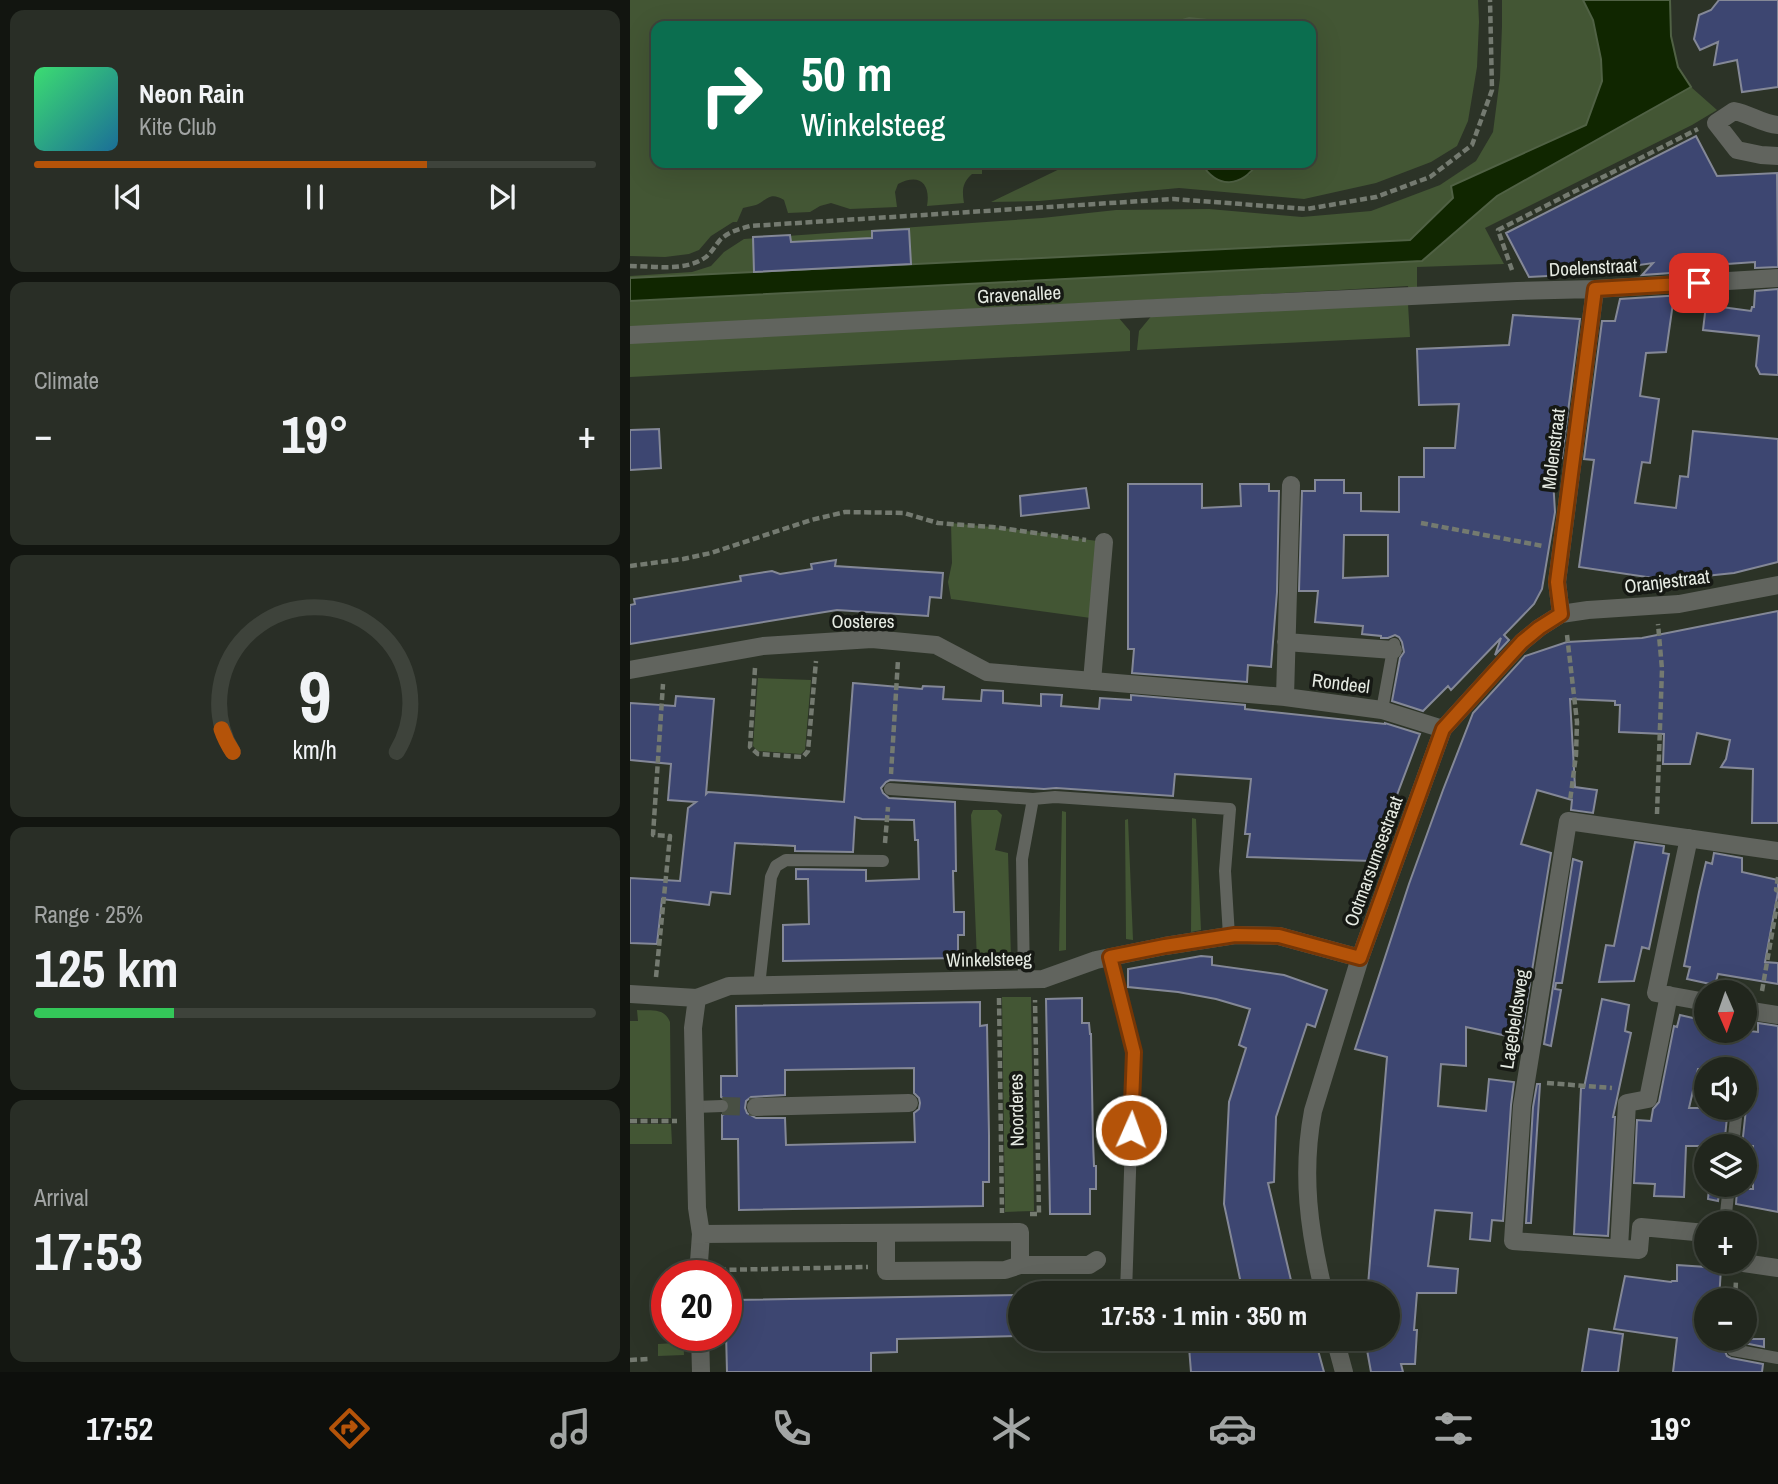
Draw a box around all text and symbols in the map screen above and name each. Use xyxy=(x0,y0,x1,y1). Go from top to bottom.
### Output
text: 50 m xyxy=(801,40,893,106)
icon: right xyxy=(686,49,777,140)
text: Neon Rain xyxy=(139,76,244,111)
text: Winkelsteeg xyxy=(801,103,945,146)
text: Kite Club xyxy=(139,111,217,142)
icon: previous xyxy=(109,178,147,216)
icon: pause xyxy=(296,178,334,216)
icon: next xyxy=(483,178,521,216)
street label: Doelenstraat xyxy=(1548,252,1638,282)
pin xyxy=(1669,253,1729,313)
icon: arrive xyxy=(1680,264,1718,302)
street label: Gravenallee xyxy=(976,279,1062,309)
text: Climate xyxy=(34,365,99,396)
text: 19° xyxy=(281,399,349,469)
street label: Molenstraat xyxy=(1535,406,1571,491)
text: − xyxy=(34,409,52,460)
text: + xyxy=(578,409,596,460)
street label: Oranjestraat xyxy=(1623,563,1712,599)
street label: Oosteres xyxy=(831,608,895,634)
text: 9 xyxy=(298,647,332,745)
street label: Rondeel xyxy=(1311,667,1371,699)
text: km/h xyxy=(293,733,337,767)
street label: Ootmarsumsestraat xyxy=(1337,792,1409,930)
text: Range · 25% xyxy=(34,899,143,930)
text: 125 km xyxy=(34,933,179,1003)
street label: Winkelsteeg xyxy=(946,945,1032,973)
street label: Lagebeldsweg xyxy=(1493,967,1535,1071)
north arrow xyxy=(1694,980,1757,1043)
map controls xyxy=(1694,980,1757,1351)
button: sound xyxy=(1694,1057,1757,1120)
street label: Noorderes xyxy=(1002,1073,1030,1147)
position arrow xyxy=(1094,1093,1168,1167)
button: layers xyxy=(1694,1134,1757,1197)
text: Arrival xyxy=(34,1182,89,1213)
button: + xyxy=(1694,1211,1757,1274)
text: 17:53 xyxy=(34,1216,143,1286)
speed limit sign: 20 xyxy=(651,1260,742,1351)
button: − xyxy=(1694,1288,1757,1351)
text: 17:53 · 1 min · 350 m xyxy=(1101,1298,1307,1333)
icon: directions xyxy=(325,1404,374,1453)
icon: music xyxy=(546,1404,595,1453)
icon: phone xyxy=(767,1404,816,1453)
icon: climate xyxy=(987,1404,1036,1453)
icon: car xyxy=(1208,1404,1257,1453)
icon: filters xyxy=(1429,1404,1478,1453)
text: 17:52 xyxy=(86,1407,153,1450)
text: 19° xyxy=(1650,1407,1692,1450)

